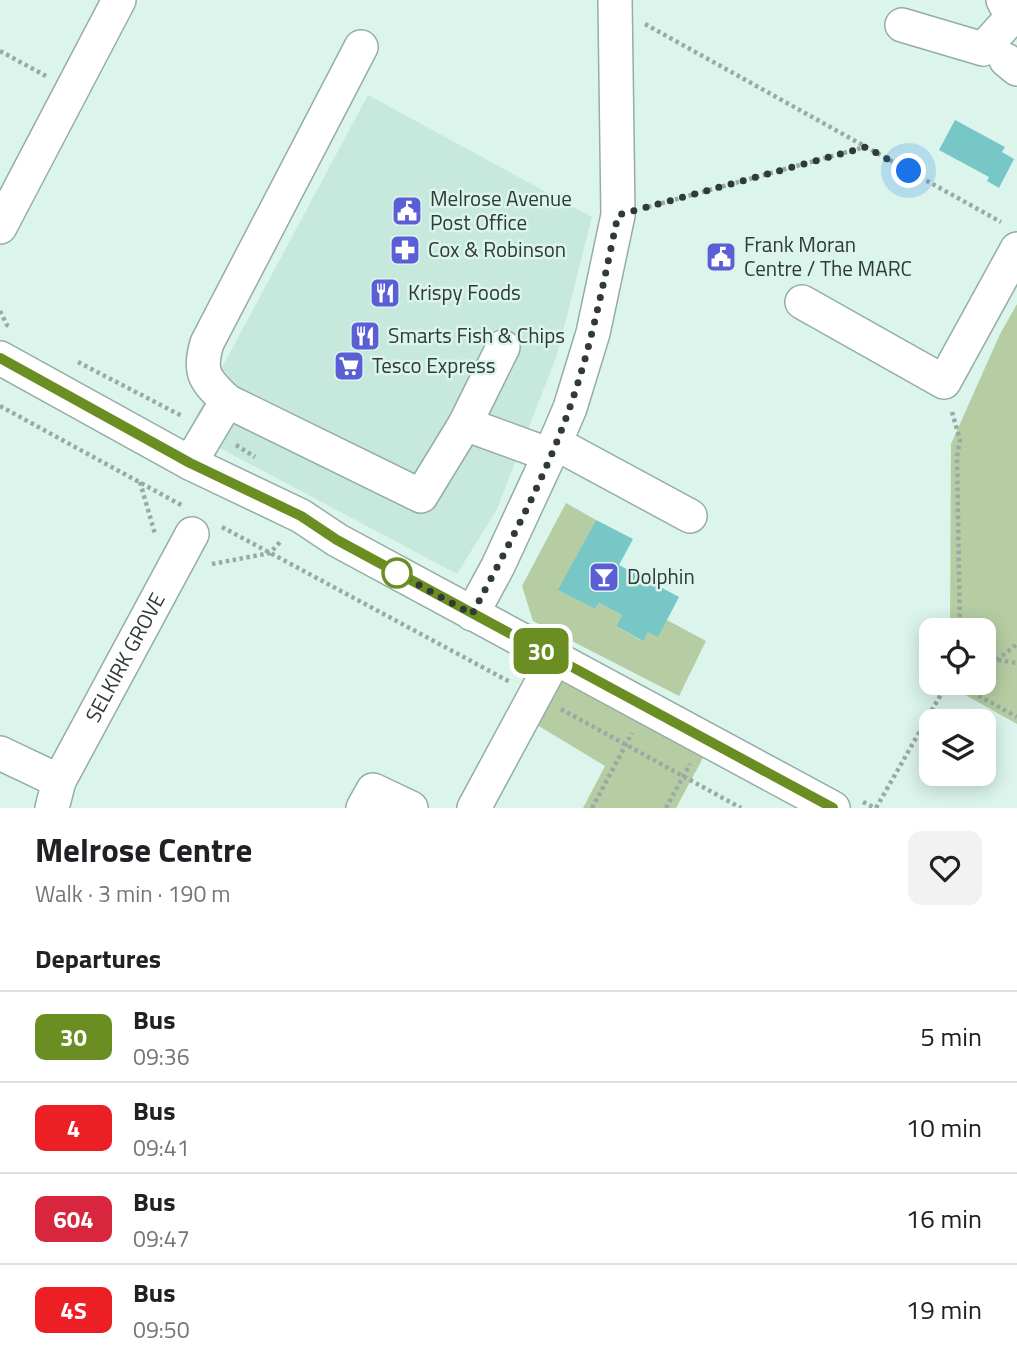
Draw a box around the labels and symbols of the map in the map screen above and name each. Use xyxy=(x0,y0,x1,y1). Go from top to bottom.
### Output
your location xyxy=(891,153,926,188)
place label: Melrose Avenue Post Office xyxy=(430,182,572,238)
public building icon: Melrose Avenue Post Office xyxy=(390,194,424,228)
place label: Frank Moran Centre / The MARC xyxy=(744,228,912,284)
pharmacy icon: Cox & Robinson xyxy=(388,233,422,267)
place label: Cox & Robinson xyxy=(428,233,566,265)
public building icon: Frank Moran Centre / The MARC xyxy=(704,240,738,274)
restaurant icon: Krispy Foods xyxy=(368,276,402,310)
place label: Krispy Foods xyxy=(408,276,521,308)
restaurant icon: Smarts Fish & Chips xyxy=(348,319,382,353)
place label: Smarts Fish & Chips xyxy=(388,319,565,351)
supermarket icon: Tesco Express xyxy=(332,349,366,383)
place label: Tesco Express xyxy=(372,349,496,381)
unlabelled marker xyxy=(382,558,412,588)
bar icon: Dolphin xyxy=(587,560,621,594)
place label: Dolphin xyxy=(627,560,695,592)
street label: SELKIRK GROVE xyxy=(77,587,173,728)
line badge: 30 xyxy=(510,628,572,674)

